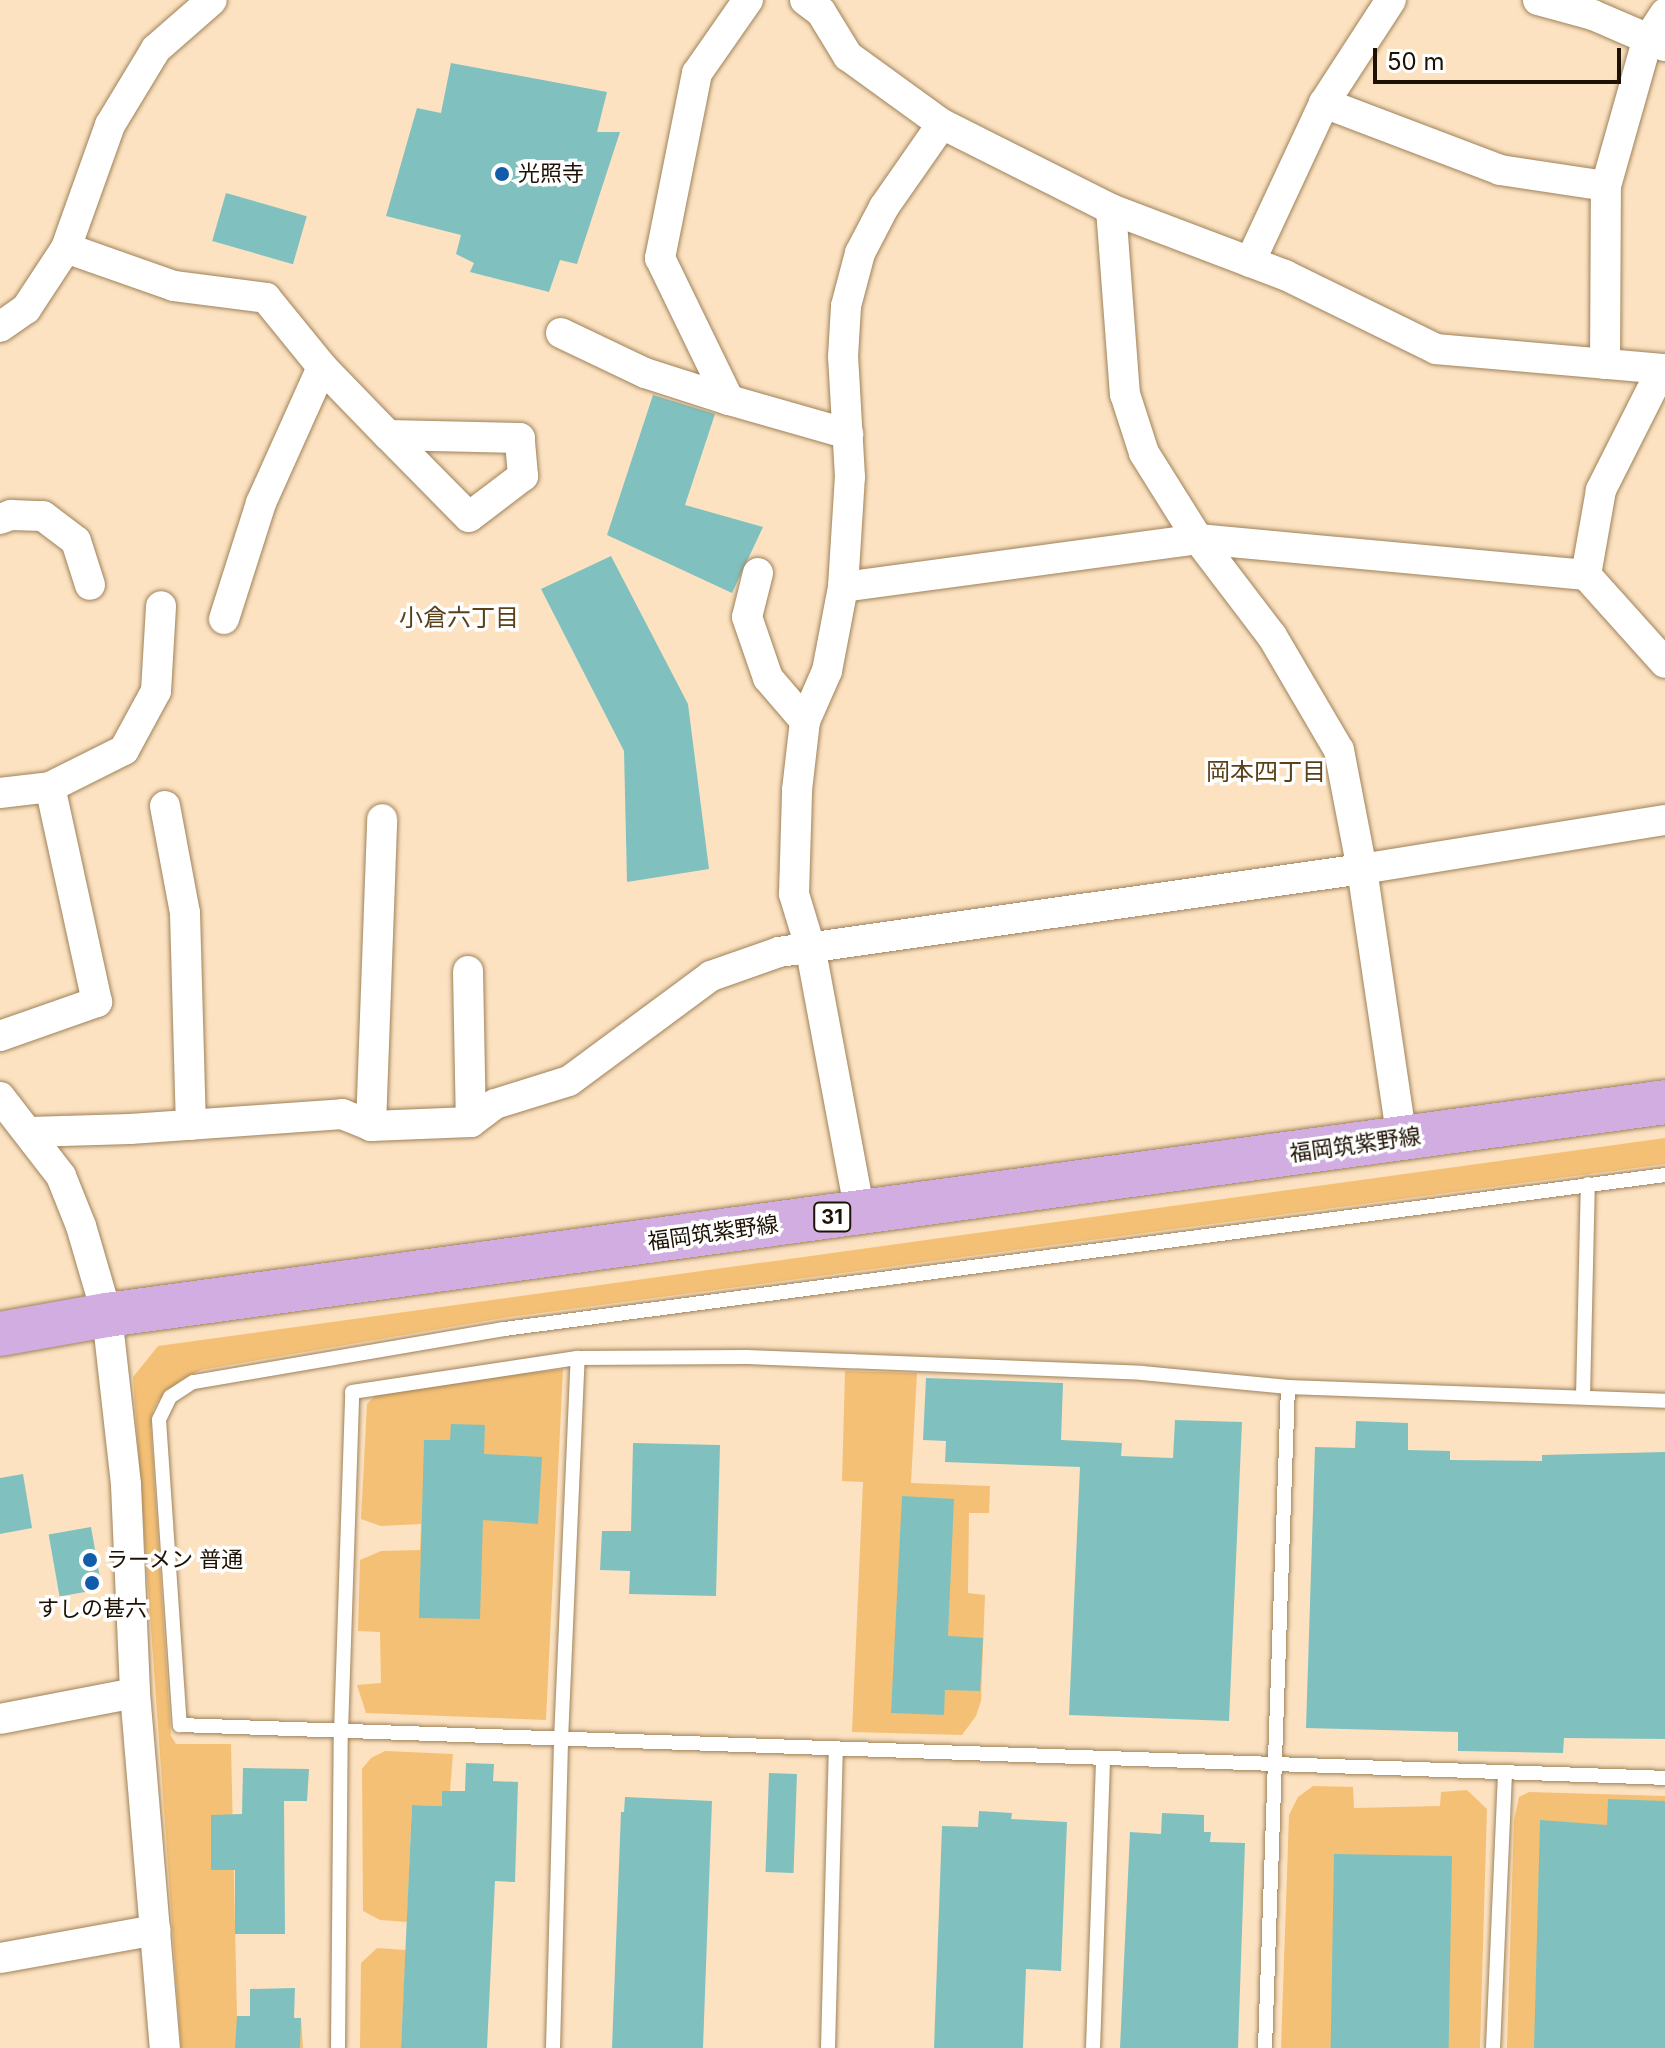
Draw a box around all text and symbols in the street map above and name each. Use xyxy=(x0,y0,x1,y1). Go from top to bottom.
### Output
scale bar xyxy=(1377,32,1625,82)
text: 50 m xyxy=(1387,47,1445,76)
place label: 光照寺 xyxy=(518,161,584,187)
marker: 光照寺 xyxy=(493,165,511,183)
district label: 小倉六丁目 xyxy=(399,604,519,632)
district label: 岡本四丁目 xyxy=(1206,758,1326,786)
street label: 福岡筑紫野線 xyxy=(1288,1123,1422,1167)
road number: 31 xyxy=(812,1201,852,1233)
street label: 福岡筑紫野線 xyxy=(646,1211,780,1255)
place label: ラーメン 普通 xyxy=(106,1547,244,1573)
marker: ラーメン 普通 xyxy=(81,1551,99,1569)
marker: すしの甚六 xyxy=(83,1574,101,1592)
place label: すしの甚六 xyxy=(37,1596,147,1622)

